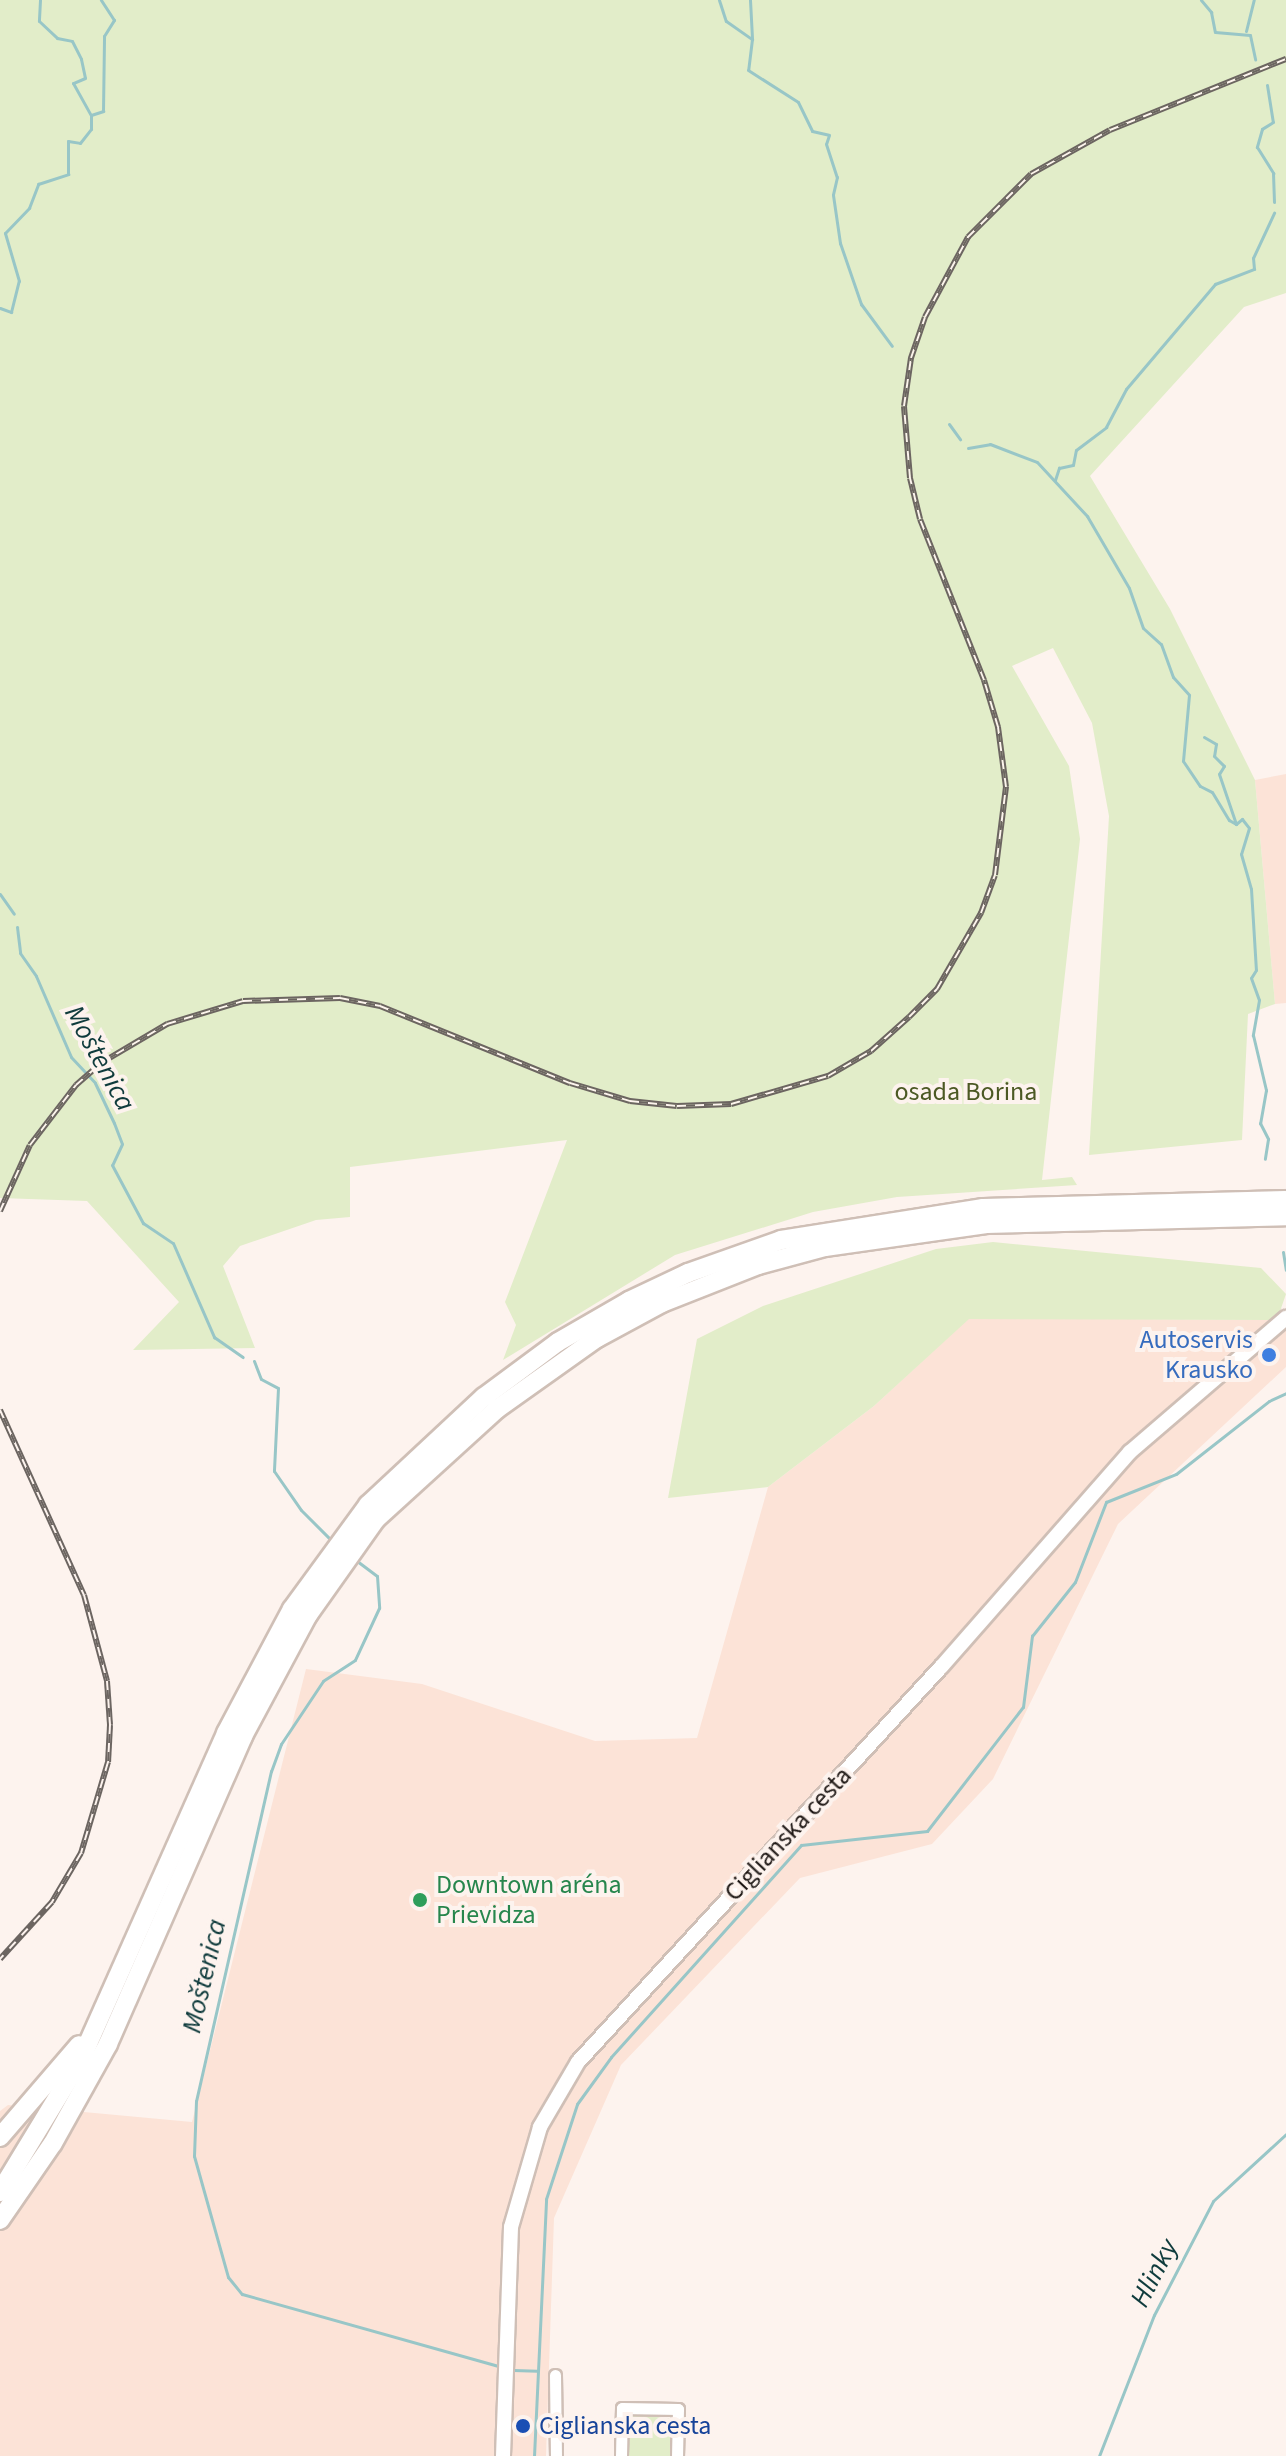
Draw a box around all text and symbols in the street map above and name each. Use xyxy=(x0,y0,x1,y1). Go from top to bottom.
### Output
water label: Moštenica xyxy=(57,999,143,1117)
park label: osada Borina xyxy=(895,1076,1037,1108)
place label: Autoservis Krausko xyxy=(1140,1324,1253,1386)
marker: Autoservis Krausko xyxy=(1260,1346,1278,1364)
street label: Ciglianska cesta xyxy=(718,1760,858,1908)
place label: Downtown aréna Prievidza xyxy=(436,1869,622,1930)
marker: Downtown aréna Prievidza xyxy=(411,1891,429,1909)
water label: Moštenica xyxy=(175,1916,233,2036)
water label: Hlinky xyxy=(1123,2233,1185,2313)
place label: Ciglianska cesta xyxy=(539,2410,711,2442)
marker: Ciglianska cesta xyxy=(514,2417,532,2435)

